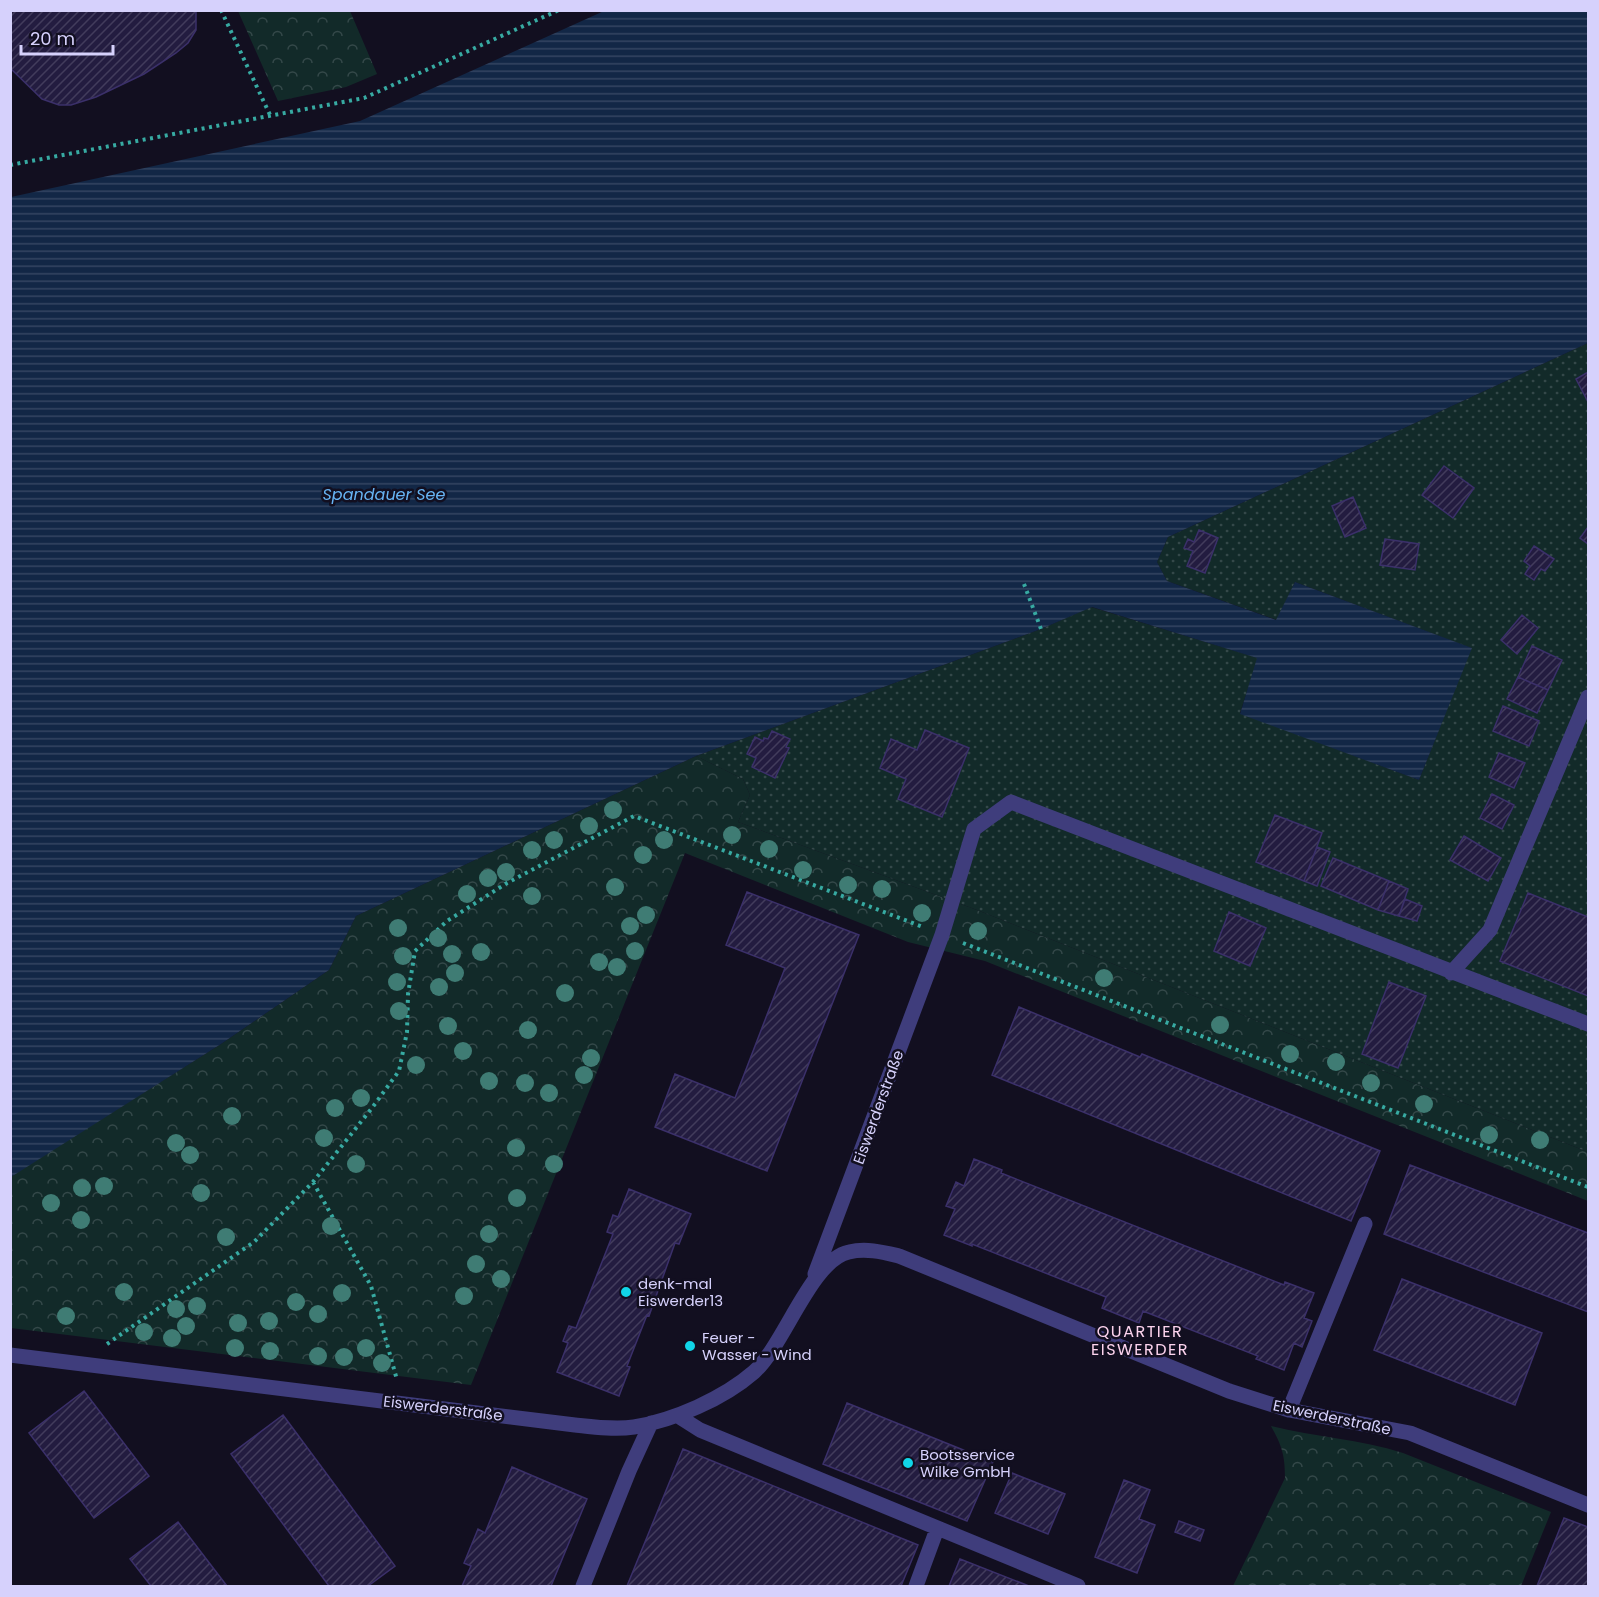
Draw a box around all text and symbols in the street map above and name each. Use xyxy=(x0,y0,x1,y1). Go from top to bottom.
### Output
scale bar xyxy=(21,18,112,56)
text: 20 m xyxy=(30,26,75,51)
water label: Spandauer See xyxy=(323,483,446,506)
street label: Eiswerderstraße xyxy=(848,1047,908,1167)
place label: denk-mal Eiswerder13 xyxy=(638,1273,723,1311)
marker: denk-mal Eiswerder13 xyxy=(619,1285,633,1299)
district label: QUARTIER EISWERDER xyxy=(1091,1320,1189,1361)
place label: Feuer - Wasser - Wind xyxy=(702,1327,812,1365)
marker: Feuer - Wasser - Wind xyxy=(683,1339,697,1353)
street label: Eiswerderstraße xyxy=(382,1390,504,1426)
street label: Eiswerderstraße xyxy=(1271,1394,1393,1440)
place label: Bootsservice Wilke GmbH xyxy=(920,1444,1015,1482)
marker: Bootsservice Wilke GmbH xyxy=(901,1456,915,1470)

